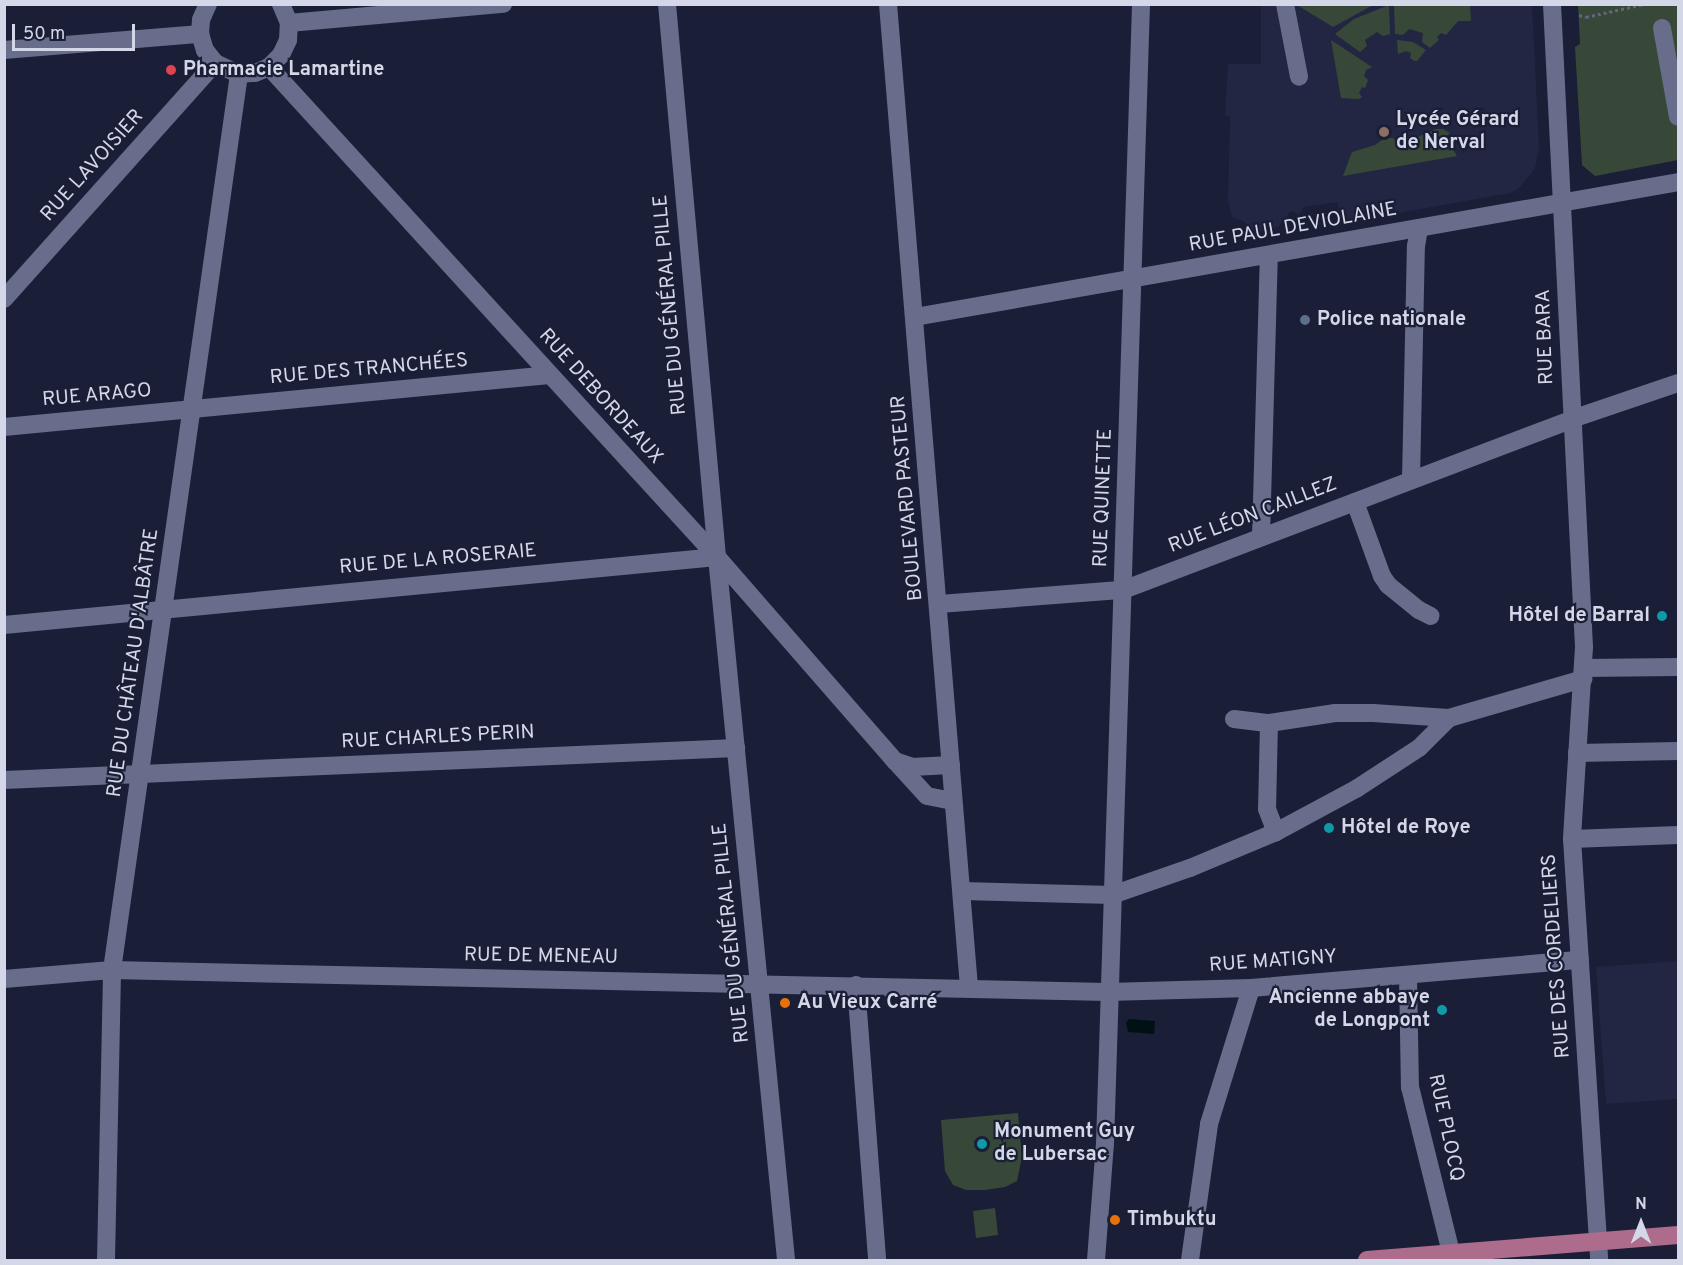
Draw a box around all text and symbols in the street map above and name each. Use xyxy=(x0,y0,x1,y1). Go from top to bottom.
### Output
scale bar xyxy=(15,12,138,50)
text: 50 m xyxy=(23,23,65,46)
place label: Pharmacie Lamartine xyxy=(183,58,384,82)
marker: Pharmacie Lamartine xyxy=(164,63,178,77)
street label: RUE LAVOISIER xyxy=(36,105,150,227)
place label: Lycée Gérard de Nerval xyxy=(1396,108,1519,155)
marker: Lycée Gérard de Nerval xyxy=(1377,125,1391,139)
street label: RUE DU GÉNÉRAL PILLE xyxy=(649,194,693,416)
street label: RUE PAUL DEVIOLAINE xyxy=(1187,198,1399,258)
street label: RUE BARA xyxy=(1532,289,1560,385)
place label: Police nationale xyxy=(1317,308,1466,332)
marker: Police nationale xyxy=(1298,313,1312,327)
street label: RUE DEBORDEAUX xyxy=(533,324,667,470)
street label: RUE DES TRANCHÉES xyxy=(269,349,469,391)
street label: RUE ARAGO xyxy=(41,379,153,413)
street label: BOULEVARD PASTEUR xyxy=(887,394,929,602)
street label: RUE QUINETTE xyxy=(1090,428,1118,568)
street label: RUE LÉON CAILLEZ xyxy=(1165,473,1341,559)
street label: RUE DU CHÂTEAU D'ALBÂTRE xyxy=(103,527,165,799)
street label: RUE DE LA ROSERAIE xyxy=(338,539,538,581)
place label: Hôtel de Barral xyxy=(1508,604,1650,628)
marker: Hôtel de Barral xyxy=(1655,609,1669,623)
street label: RUE CHARLES PERIN xyxy=(341,721,535,755)
place label: Hôtel de Roye xyxy=(1341,816,1471,840)
marker: Hôtel de Roye xyxy=(1322,821,1336,835)
street label: RUE DU GÉNÉRAL PILLE xyxy=(708,822,756,1044)
street label: RUE DES CORDELIERS xyxy=(1538,853,1576,1059)
street label: RUE DE MENEAU xyxy=(464,944,618,970)
street label: RUE MATIGNY xyxy=(1208,946,1338,978)
place label: Ancienne abbaye de Longpont xyxy=(1268,987,1430,1034)
place label: Au Vieux Carré xyxy=(797,991,938,1015)
marker: Au Vieux Carré xyxy=(778,996,792,1010)
marker: Ancienne abbaye de Longpont xyxy=(1435,1003,1449,1017)
street label: RUE PLOCQ xyxy=(1422,1072,1468,1184)
place label: Monument Guy de Lubersac xyxy=(994,1120,1135,1167)
marker: Monument Guy de Lubersac xyxy=(975,1137,989,1151)
north arrow xyxy=(1611,1193,1671,1253)
text: N xyxy=(1635,1195,1647,1215)
place label: Timbuktu xyxy=(1127,1208,1217,1232)
marker: Timbuktu xyxy=(1108,1213,1122,1227)

